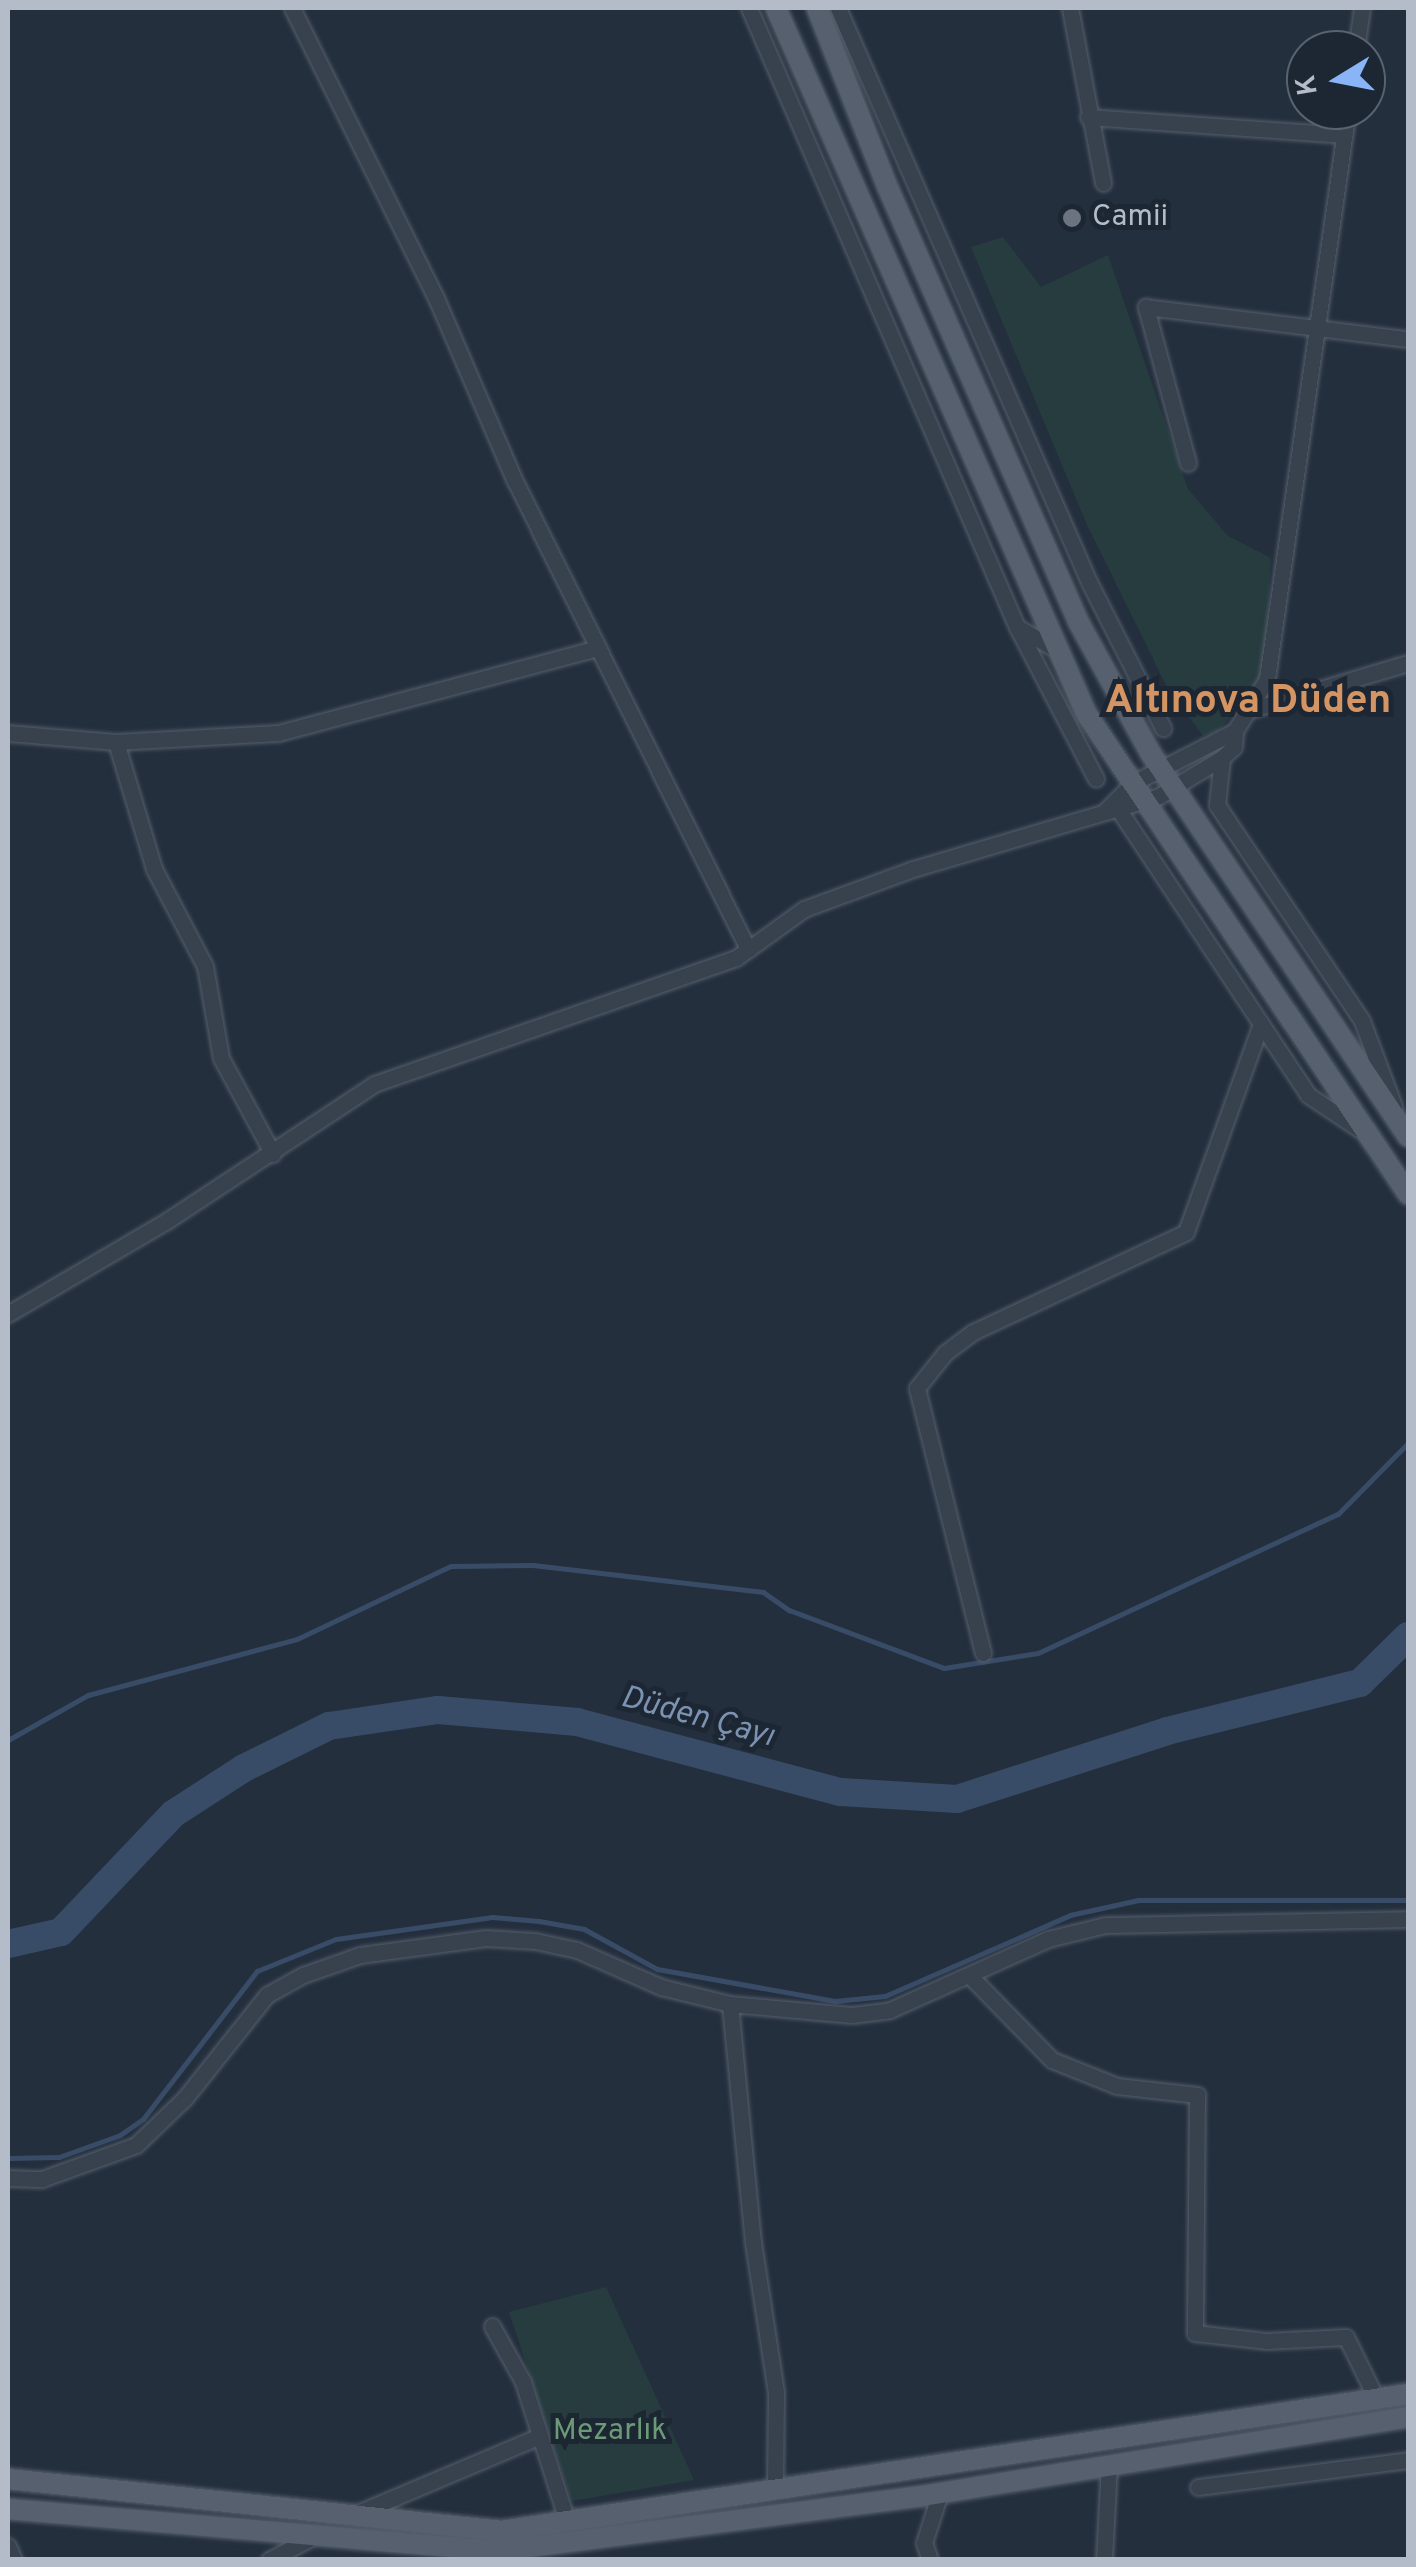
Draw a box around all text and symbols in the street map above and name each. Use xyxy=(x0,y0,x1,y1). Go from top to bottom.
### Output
north arrow xyxy=(1286,30,1386,130)
text: K xyxy=(1289,72,1328,98)
place label: Camii xyxy=(1092,200,1168,236)
marker: Camii xyxy=(1061,207,1083,229)
district label: Altınova Düden xyxy=(1105,678,1391,726)
water label: Düden Çayı xyxy=(616,1679,778,1757)
park label: Mezarlık xyxy=(553,2414,667,2450)

